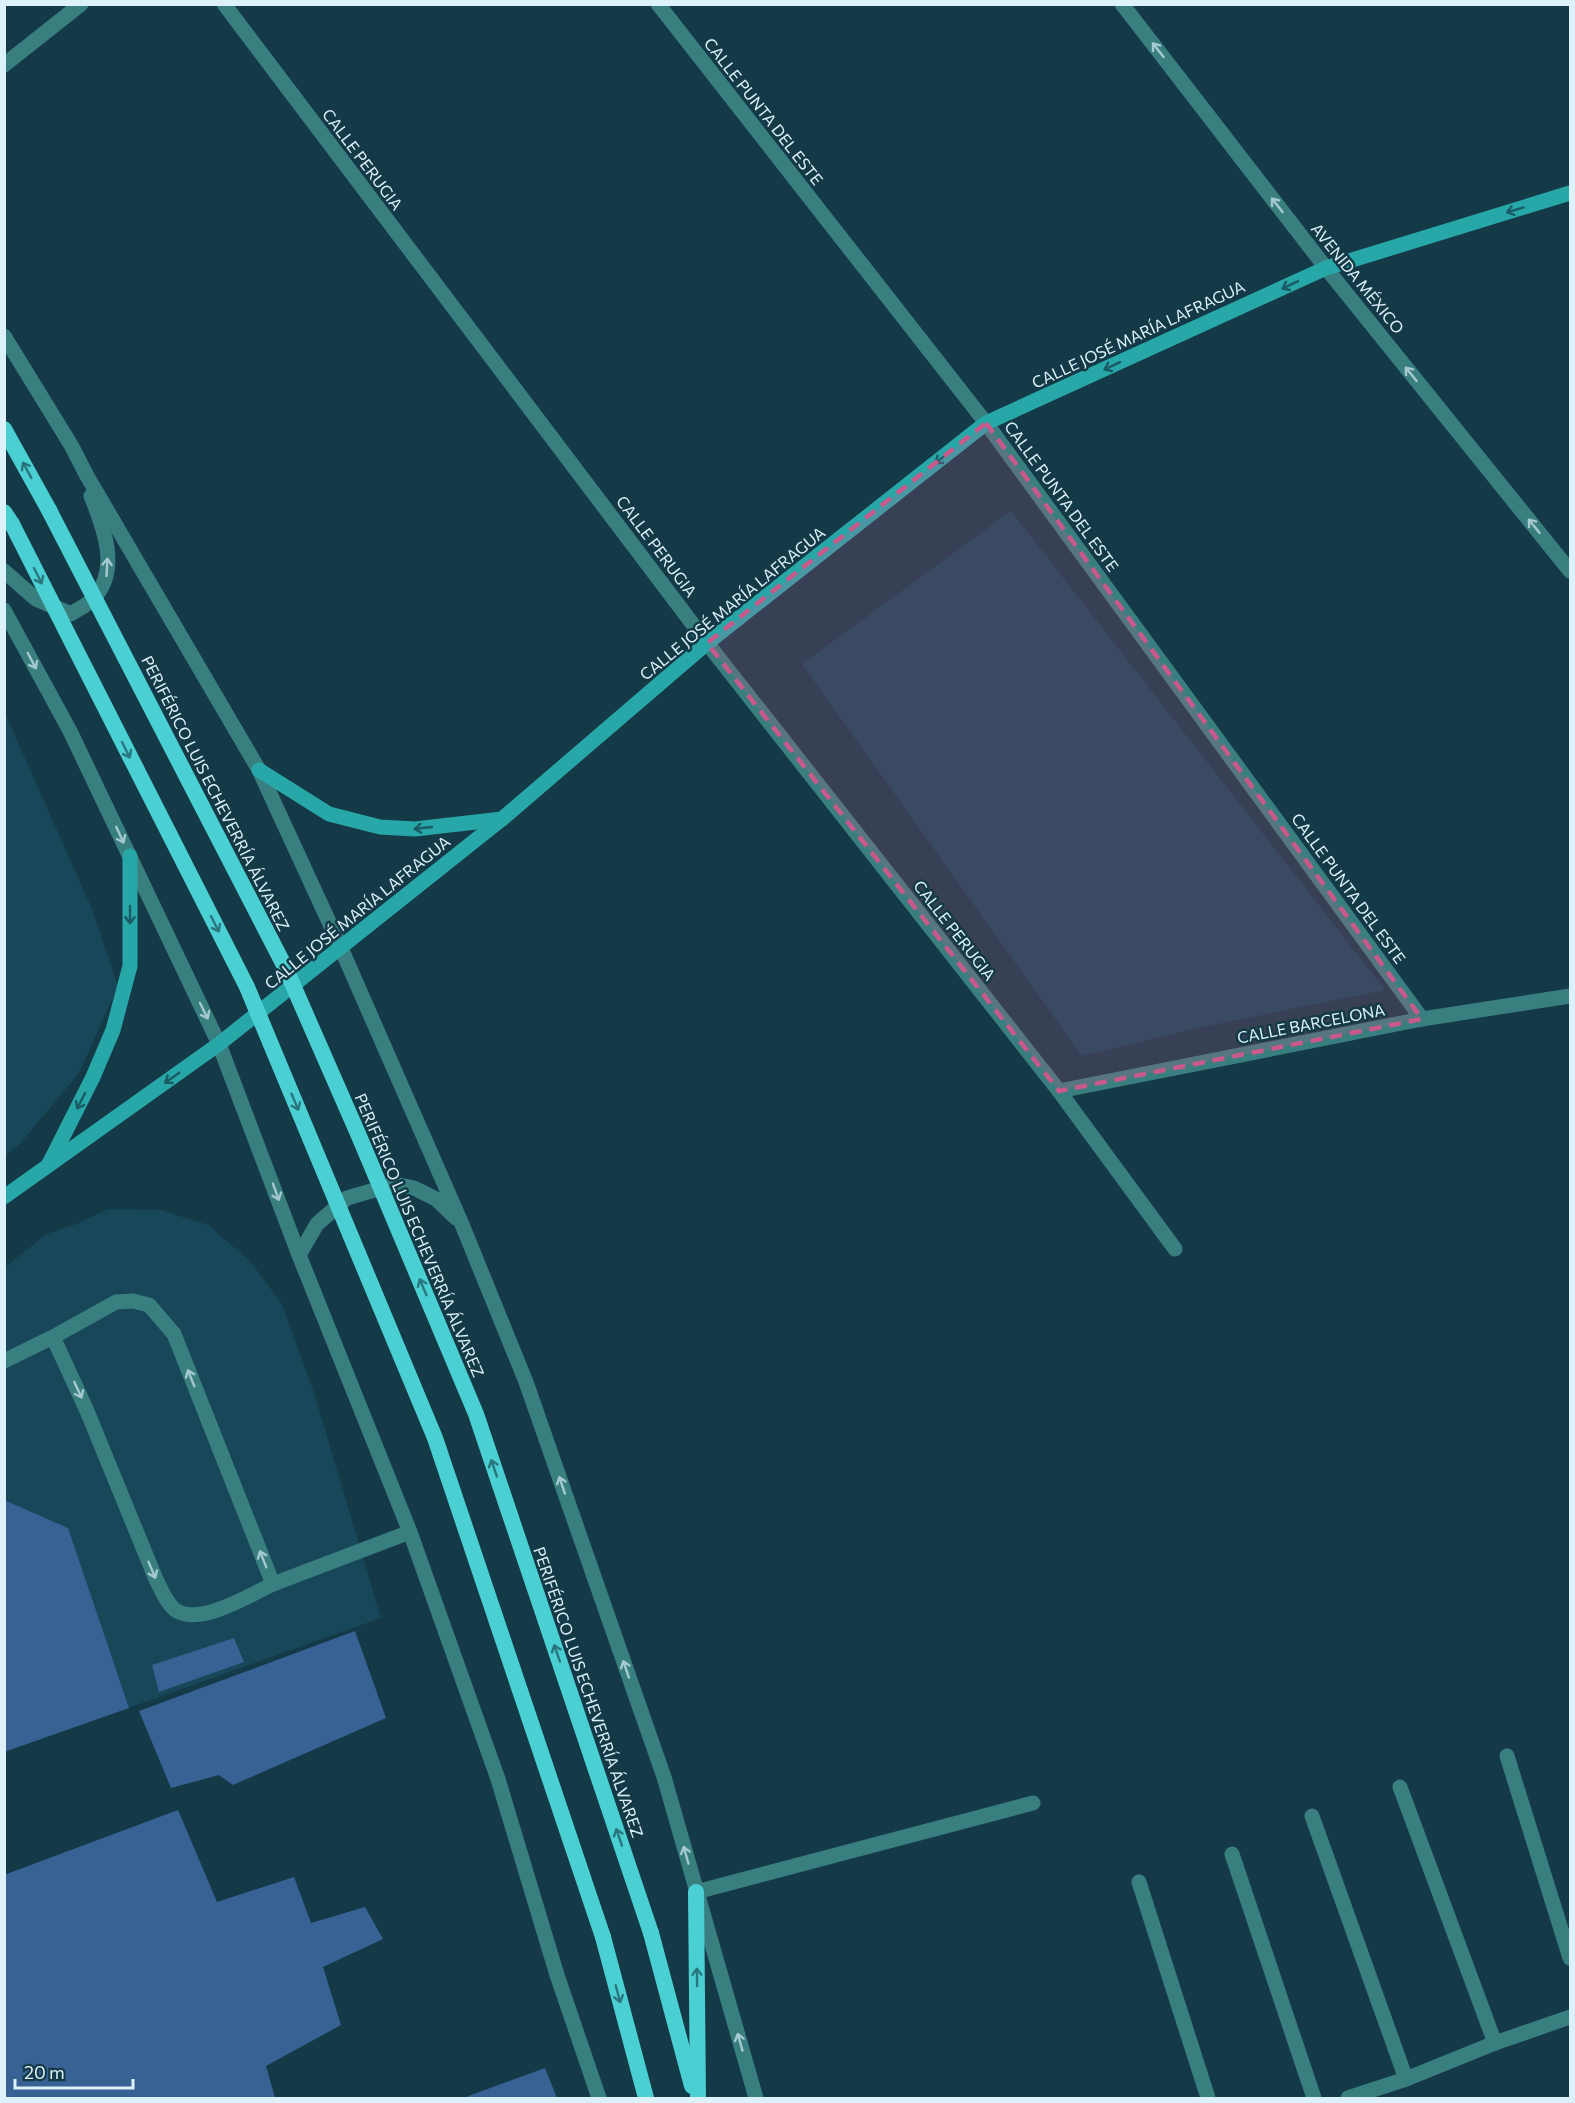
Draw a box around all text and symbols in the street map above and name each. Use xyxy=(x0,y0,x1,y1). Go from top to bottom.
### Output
street label: CALLE PUNTA DEL ESTE xyxy=(701,34,827,188)
one-way arrow xyxy=(1151,43,1164,59)
street label: CALLE PERUGIA xyxy=(319,105,407,213)
one-way arrow xyxy=(1270,197,1283,213)
one-way arrow xyxy=(1506,205,1525,216)
street label: AVENIDA MÉXICO xyxy=(1308,219,1408,337)
street label: CALLE JOSÉ MARÍA LAFRAGUA xyxy=(1028,276,1248,392)
one-way arrow xyxy=(1281,279,1299,291)
one-way arrow xyxy=(1104,360,1122,372)
one-way arrow xyxy=(1405,366,1418,382)
street label: CALLE PUNTA DEL ESTE xyxy=(1001,417,1123,575)
one-way arrow xyxy=(934,451,950,464)
one-way arrow xyxy=(21,461,32,479)
street label: CALLE PERUGIA xyxy=(613,492,701,600)
one-way arrow xyxy=(1527,518,1540,534)
street label: CALLE JOSÉ MARÍA LAFRAGUA xyxy=(636,522,828,684)
one-way arrow xyxy=(101,558,112,578)
one-way arrow xyxy=(33,567,44,585)
one-way arrow xyxy=(27,652,38,670)
street label: PERIFÉRICO LUIS ECHEVERRÍA ÁLVAREZ xyxy=(138,652,294,934)
one-way arrow xyxy=(121,741,133,759)
street label: CALLE PUNTA DEL ESTE xyxy=(1288,809,1410,967)
one-way arrow xyxy=(413,823,433,834)
one-way arrow xyxy=(115,826,127,844)
street label: CALLE JOSÉ MARÍA LAFRAGUA xyxy=(261,831,453,993)
street label: CALLE PERUGIA xyxy=(910,876,1000,984)
one-way arrow xyxy=(124,904,136,924)
one-way arrow xyxy=(209,915,221,933)
street label: CALLE BARCELONA xyxy=(1235,999,1387,1047)
one-way arrow xyxy=(198,1002,210,1020)
one-way arrow xyxy=(164,1072,180,1084)
street label: PERIFÉRICO LUIS ECHEVERRÍA ÁLVAREZ xyxy=(351,1090,489,1380)
one-way arrow xyxy=(75,1091,86,1109)
one-way arrow xyxy=(290,1093,301,1111)
one-way arrow xyxy=(272,1183,283,1201)
one-way arrow xyxy=(417,1278,428,1296)
one-way arrow xyxy=(185,1369,196,1388)
one-way arrow xyxy=(72,1381,84,1399)
one-way arrow xyxy=(488,1459,499,1478)
one-way arrow xyxy=(556,1476,567,1495)
street label: PERIFÉRICO LUIS ECHEVERRÍA ÁLVAREZ xyxy=(530,1544,648,1840)
one-way arrow xyxy=(257,1550,268,1569)
one-way arrow xyxy=(147,1560,158,1579)
one-way arrow xyxy=(550,1644,561,1663)
one-way arrow xyxy=(620,1660,631,1679)
one-way arrow xyxy=(613,1828,624,1847)
one-way arrow xyxy=(680,1846,691,1865)
one-way arrow xyxy=(691,1968,703,1988)
one-way arrow xyxy=(613,1984,625,2003)
one-way arrow xyxy=(733,2033,745,2052)
scale bar xyxy=(15,2052,134,2090)
text: 20 m xyxy=(24,2061,65,2083)

